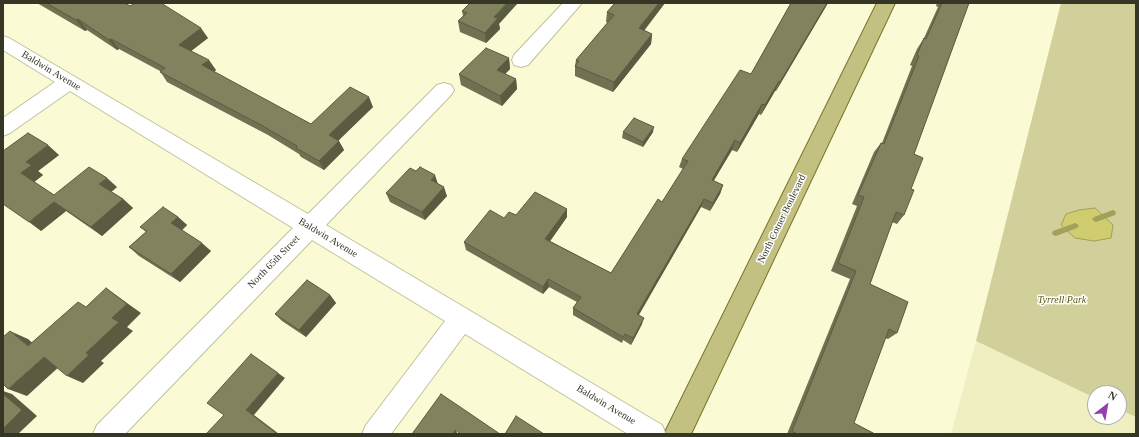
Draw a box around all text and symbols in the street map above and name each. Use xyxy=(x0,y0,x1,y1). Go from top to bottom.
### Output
street label: Baldwin Avenue xyxy=(19,49,83,93)
street label: North Cotner Boulevard xyxy=(755,173,809,265)
street label: Baldwin Avenue xyxy=(296,216,360,260)
street label: North 65th Street xyxy=(246,233,302,291)
park label: Tyrrell Park xyxy=(1038,294,1086,306)
street label: Baldwin Avenue xyxy=(574,383,638,427)
north arrow xyxy=(1087,385,1127,425)
text: N xyxy=(1106,388,1119,403)

